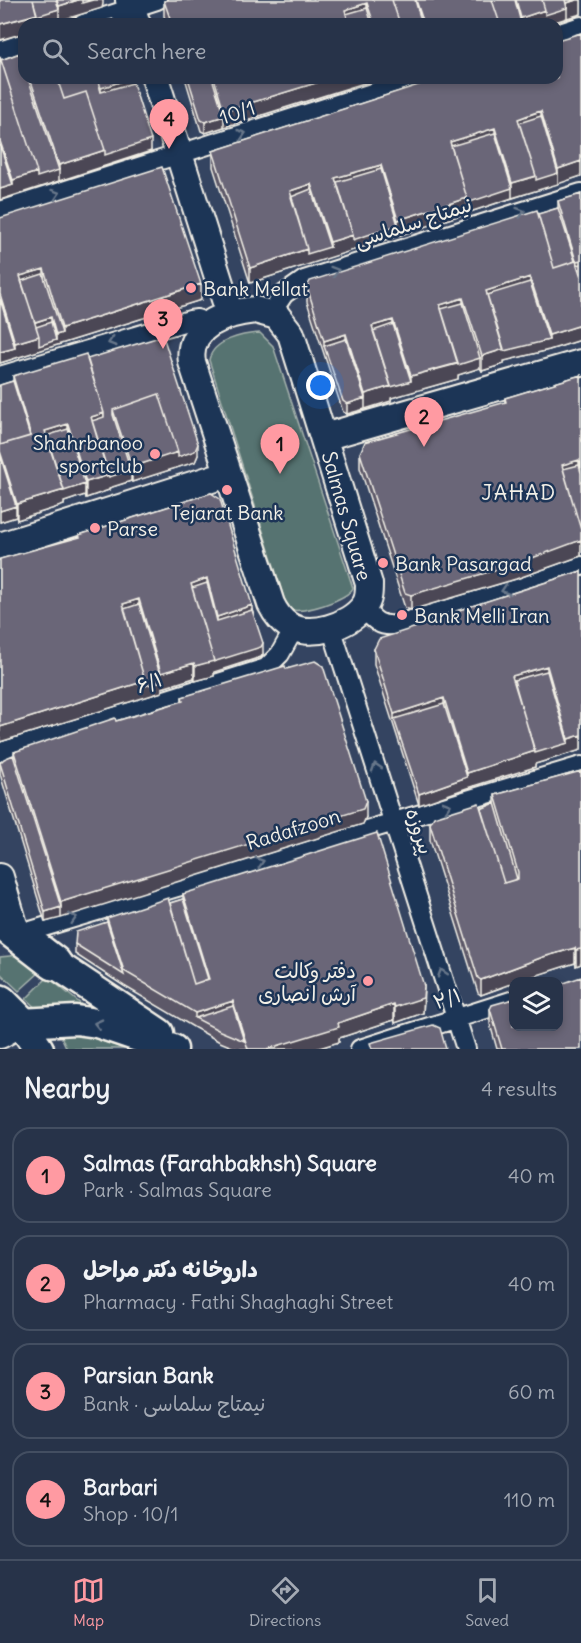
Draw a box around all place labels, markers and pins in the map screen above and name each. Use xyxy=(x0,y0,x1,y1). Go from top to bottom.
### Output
pin: 4 xyxy=(150,100,188,149)
place label: Bank Mellat xyxy=(203,276,308,301)
marker: Bank Mellat xyxy=(184,281,198,295)
pin: 3 xyxy=(144,300,182,349)
pin: 2 xyxy=(404,398,444,447)
pin: 1 xyxy=(260,424,300,474)
place label: Shahrbanoo sportclub xyxy=(33,430,143,478)
marker: Shahrbanoo sportclub xyxy=(148,447,162,461)
marker: Tejarat Bank xyxy=(220,483,234,497)
place label: Tejarat Bank xyxy=(171,500,283,525)
place label: Parse xyxy=(107,516,158,541)
marker: Parse xyxy=(88,521,102,535)
place label: Bank Pasargad xyxy=(395,551,532,576)
marker: Bank Pasargad xyxy=(376,556,390,570)
place label: Bank Melli Iran xyxy=(414,603,550,628)
marker: Bank Melli Iran xyxy=(395,608,409,622)
place label: دفتر وکالت آرش انصاری xyxy=(258,958,357,1006)
marker: دفتر وکالت آرش انصاری xyxy=(361,974,375,988)

